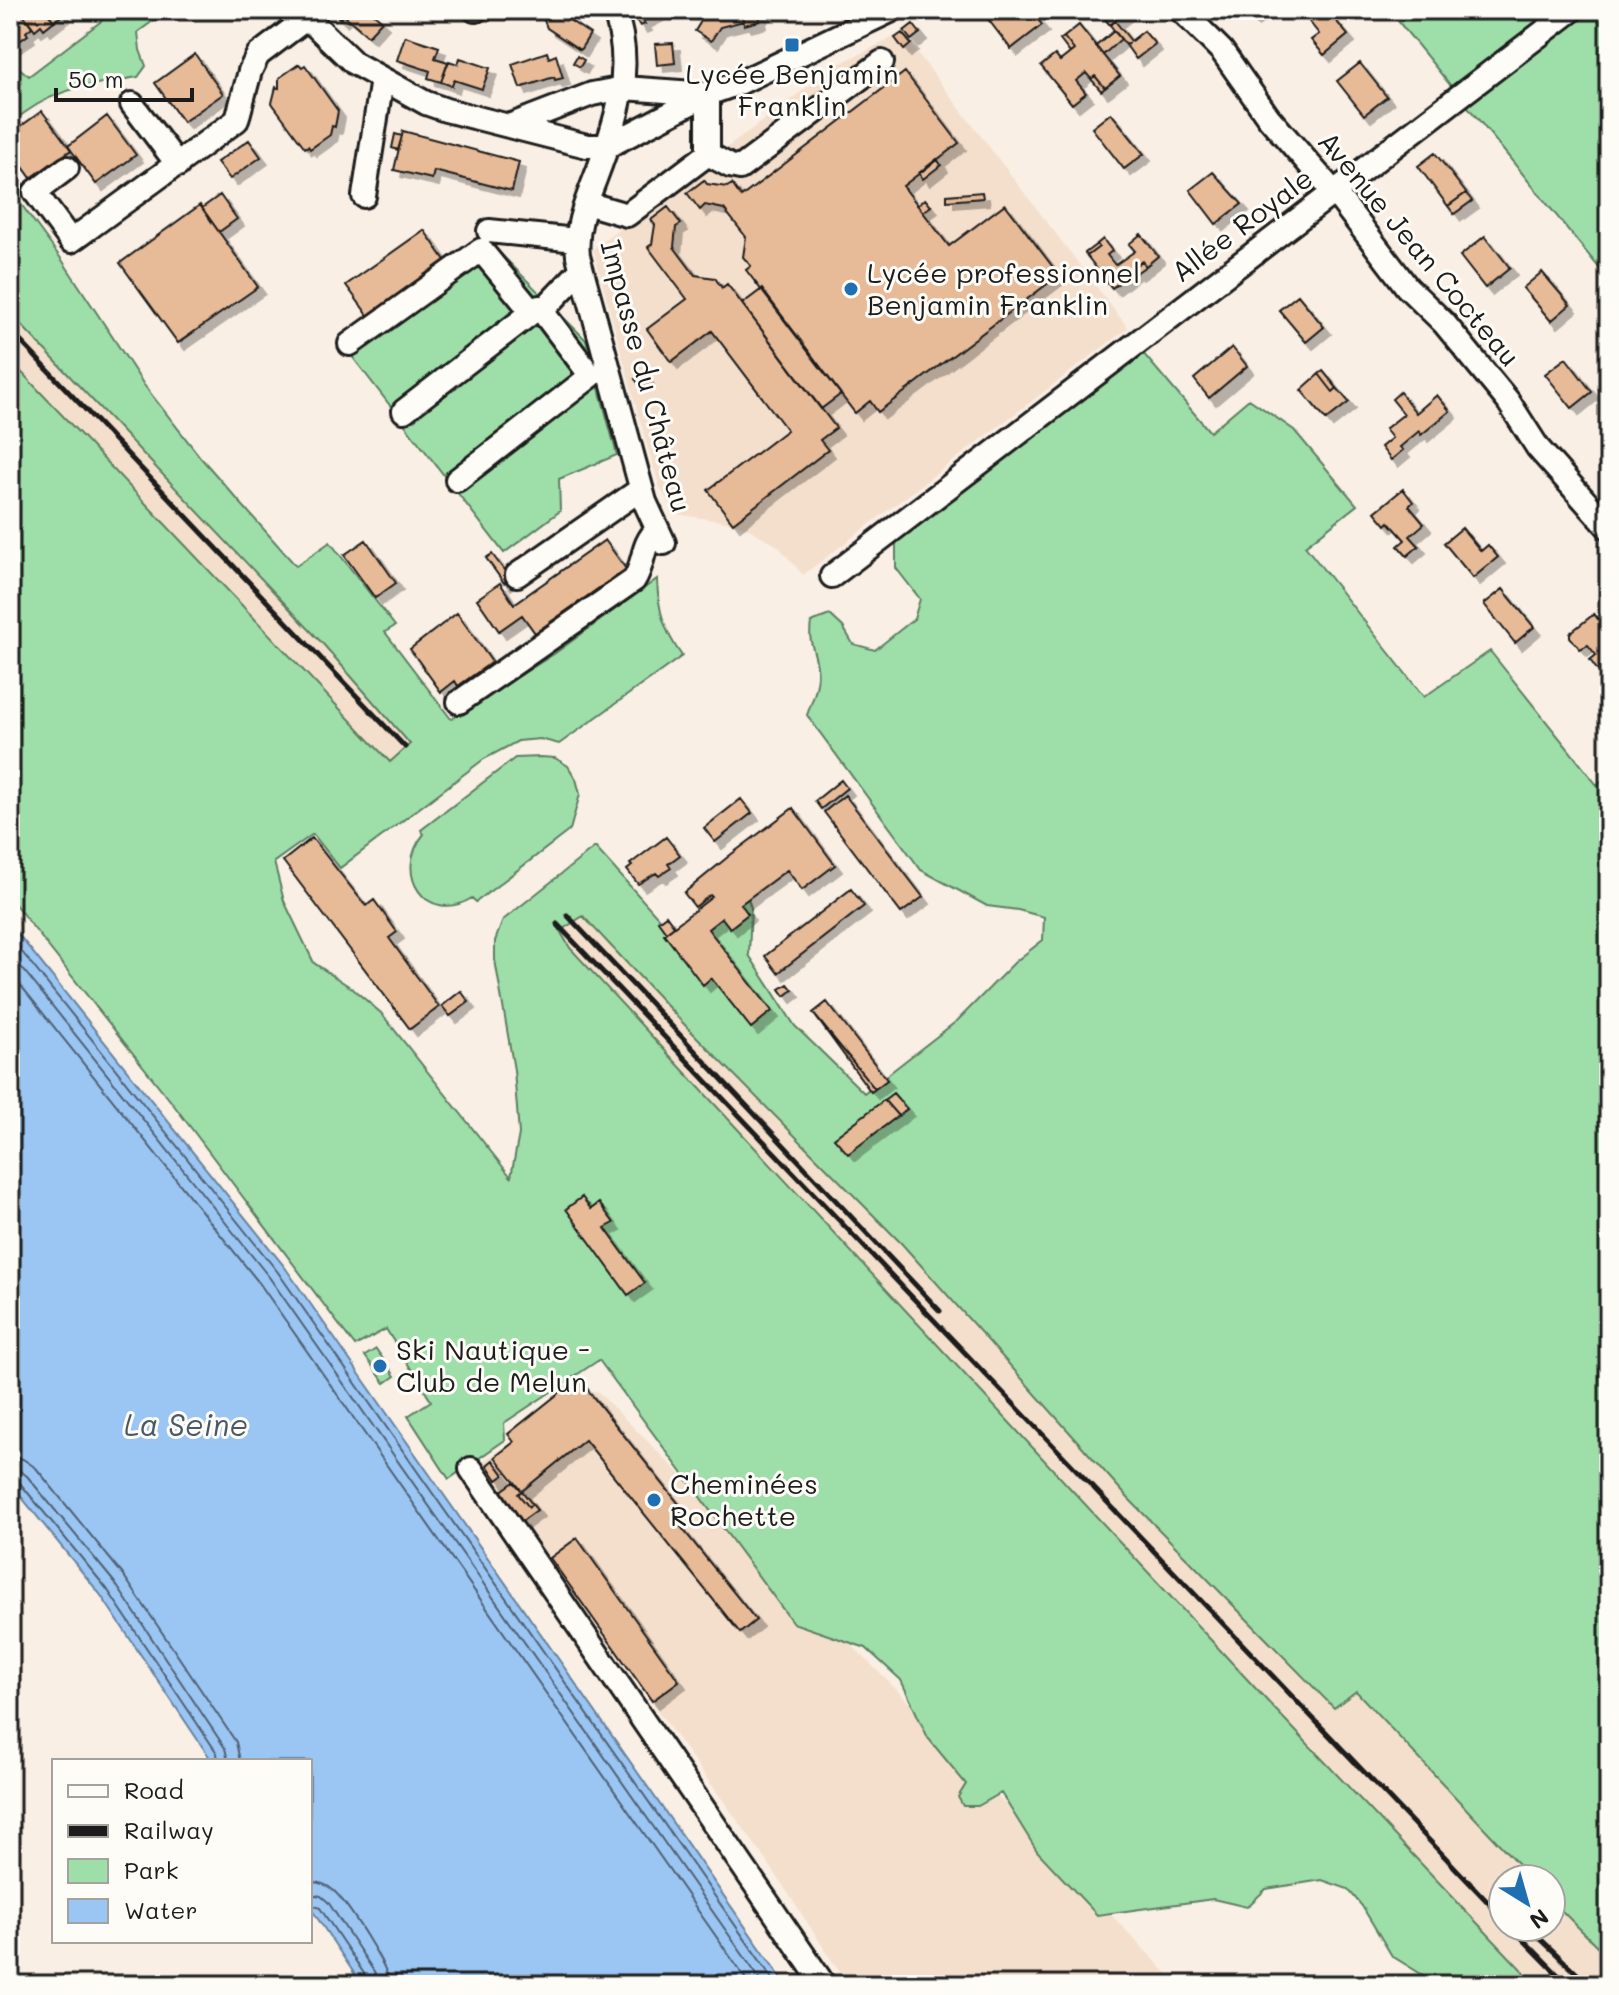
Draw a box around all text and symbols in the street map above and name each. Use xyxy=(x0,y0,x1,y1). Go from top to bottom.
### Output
marker: Lycée Benjamin Franklin xyxy=(783,36,801,54)
scale bar xyxy=(56,52,192,102)
place label: Lycée Benjamin Franklin xyxy=(686,55,898,123)
text: 50 m xyxy=(68,63,124,94)
street label: Avenue Jean Cocteau xyxy=(1311,123,1529,373)
street label: Allée Royale xyxy=(1163,159,1319,289)
street label: Impasse du Château xyxy=(593,236,701,516)
place label: Lycée professionnel Benjamin Franklin xyxy=(867,254,1140,322)
marker: Lycée professionnel Benjamin Franklin xyxy=(842,280,860,298)
place label: Ski Nautique - Club de Melun xyxy=(396,1331,590,1399)
marker: Ski Nautique - Club de Melun xyxy=(371,1357,389,1375)
water label: La Seine xyxy=(124,1404,248,1444)
place label: Cheminées Rochette xyxy=(670,1465,818,1533)
marker: Cheminées Rochette xyxy=(645,1491,663,1509)
legend xyxy=(52,1759,312,1943)
text: Road xyxy=(124,1774,184,1805)
text: Railway xyxy=(124,1814,214,1845)
text: Park xyxy=(124,1854,178,1885)
north arrow xyxy=(1487,1863,1567,1943)
text: Water xyxy=(124,1894,198,1925)
text: N xyxy=(1524,1903,1555,1936)

